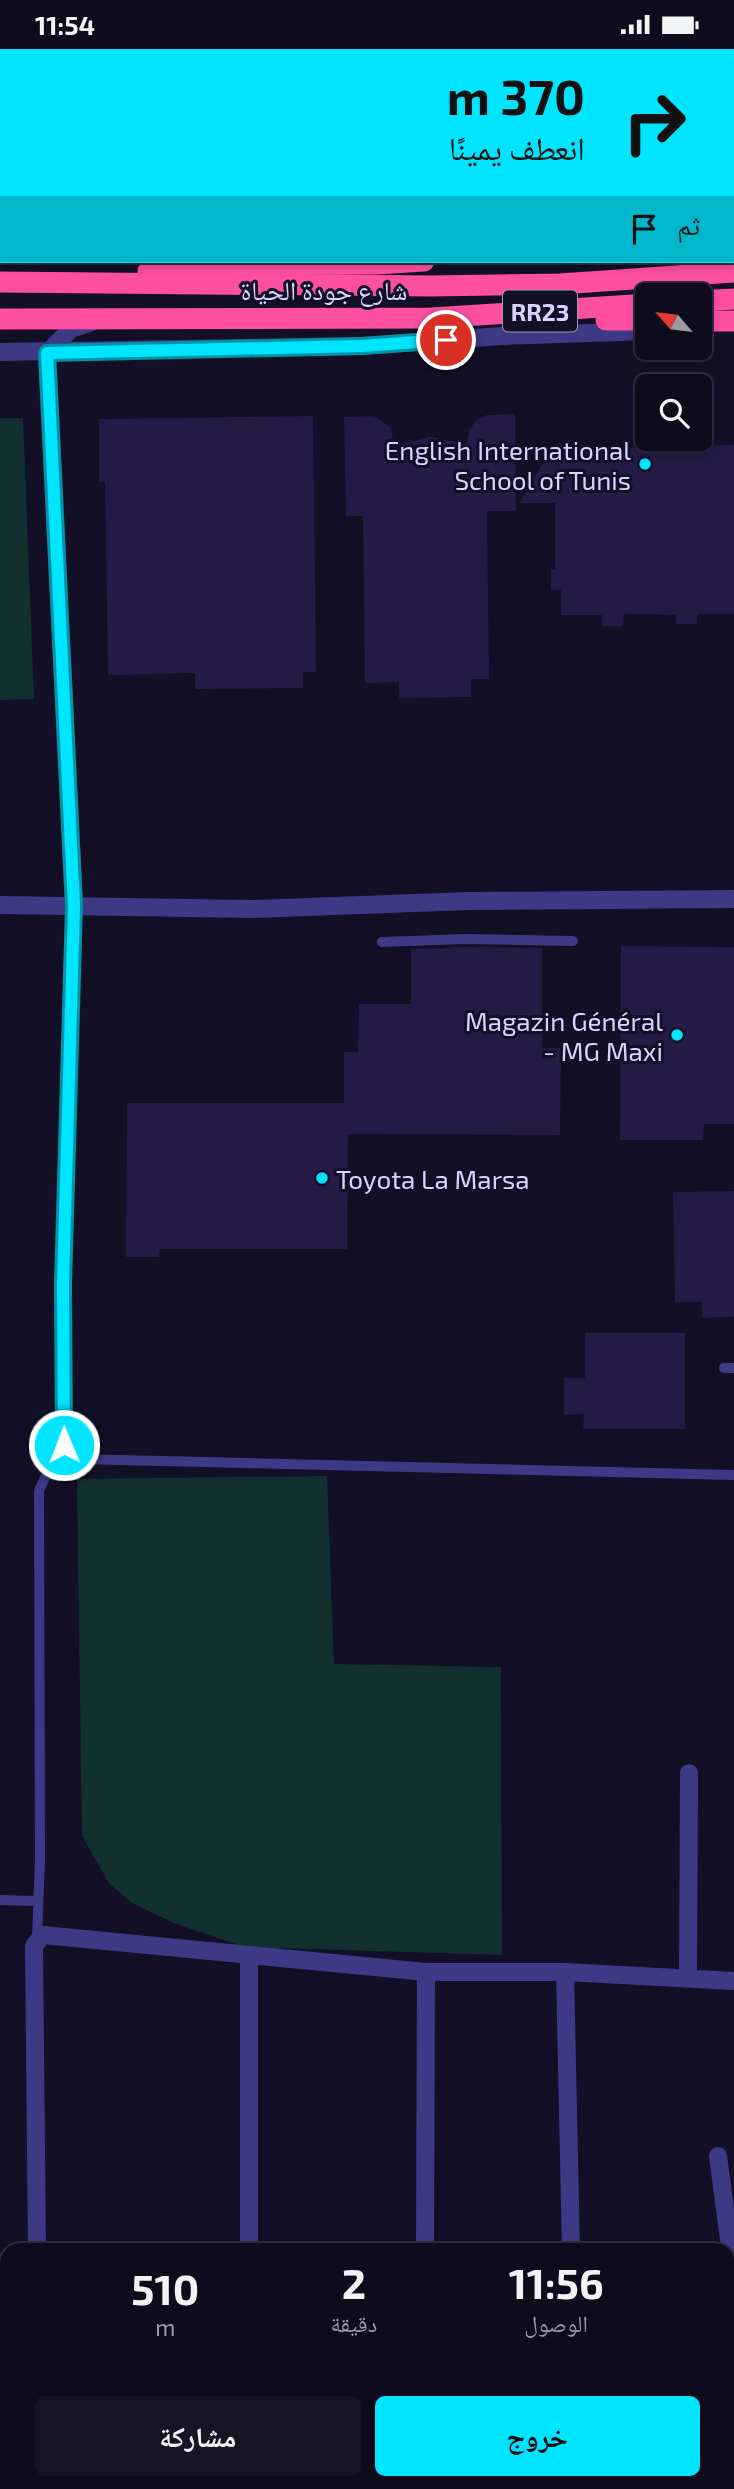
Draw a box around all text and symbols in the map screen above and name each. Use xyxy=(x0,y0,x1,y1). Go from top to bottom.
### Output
text: 11:54 xyxy=(35,9,95,40)
text: 370 m xyxy=(447,66,585,125)
icon: right xyxy=(609,77,700,168)
text: انعطف يمينًا xyxy=(449,128,585,166)
text: ثم xyxy=(677,209,700,240)
icon: arrive xyxy=(625,210,663,248)
street label: شارع جودة الحياة xyxy=(241,274,407,307)
north arrow xyxy=(635,283,712,361)
map controls xyxy=(635,283,712,451)
road number: RR23 xyxy=(503,291,577,331)
pin xyxy=(416,310,476,370)
icon: arrive xyxy=(427,321,465,359)
button: search xyxy=(635,374,712,451)
place label: English International School of Tunis xyxy=(385,434,631,495)
marker: English International School of Tunis xyxy=(637,456,653,472)
place label: Magazin Général - MG Maxi xyxy=(465,1005,663,1066)
marker: Magazin Général - MG Maxi xyxy=(669,1027,685,1043)
place label: Toyota La Marsa xyxy=(336,1163,530,1194)
marker: Toyota La Marsa xyxy=(314,1170,330,1186)
position arrow xyxy=(27,1408,101,1482)
text: 2 xyxy=(342,2257,366,2307)
text: 11:56 xyxy=(509,2257,604,2307)
text: 510 xyxy=(131,2263,199,2313)
text: دقيقة xyxy=(331,2309,377,2337)
text: الوصول xyxy=(524,2309,588,2337)
text: m xyxy=(155,2313,175,2341)
button: مشاركة xyxy=(35,2396,361,2476)
button: خروج xyxy=(375,2396,700,2476)

